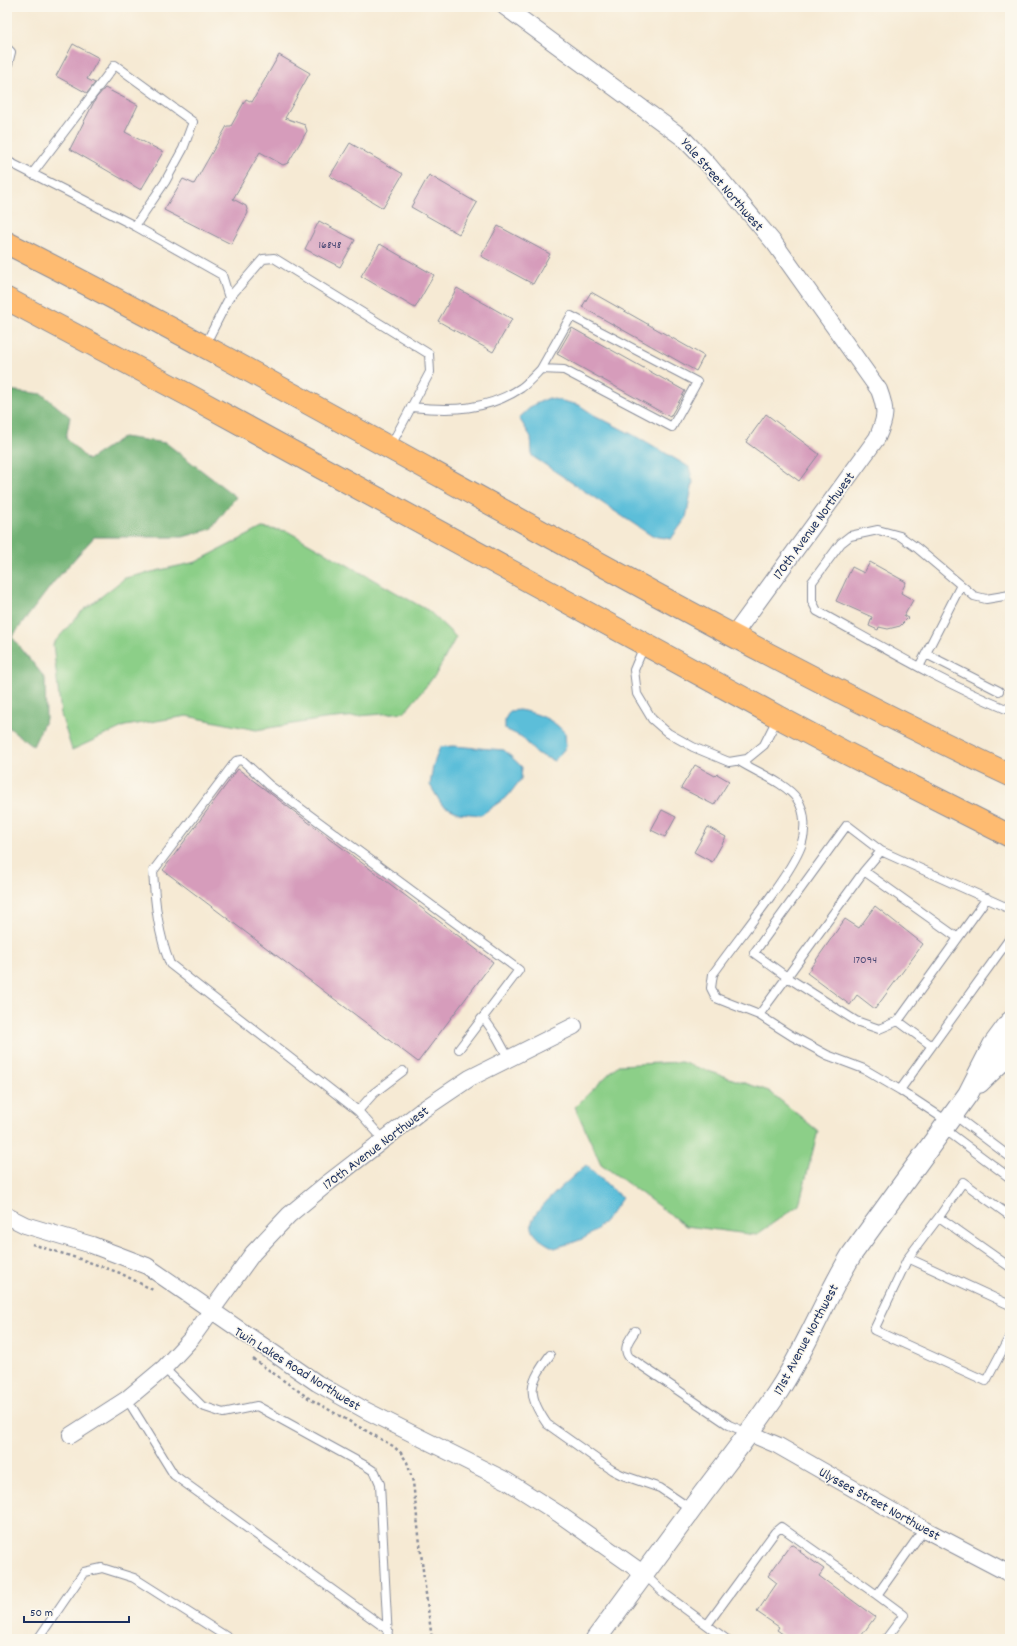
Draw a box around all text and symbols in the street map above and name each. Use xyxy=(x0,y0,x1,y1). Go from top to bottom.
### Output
street label: Yale Street Northwest xyxy=(675,134,768,236)
house number: 16848 xyxy=(318,237,342,254)
street label: 170th Avenue Northwest xyxy=(769,468,860,584)
house number: 17094 xyxy=(853,952,877,969)
street label: 170th Avenue Northwest xyxy=(319,1102,434,1195)
street label: 171st Avenue Northwest xyxy=(769,1281,845,1399)
street label: Twin Lakes Road Northwest xyxy=(230,1323,364,1417)
street label: Ulysses Street Northwest xyxy=(815,1463,943,1547)
scale bar xyxy=(24,1598,129,1624)
text: 50 m xyxy=(30,1605,53,1622)

